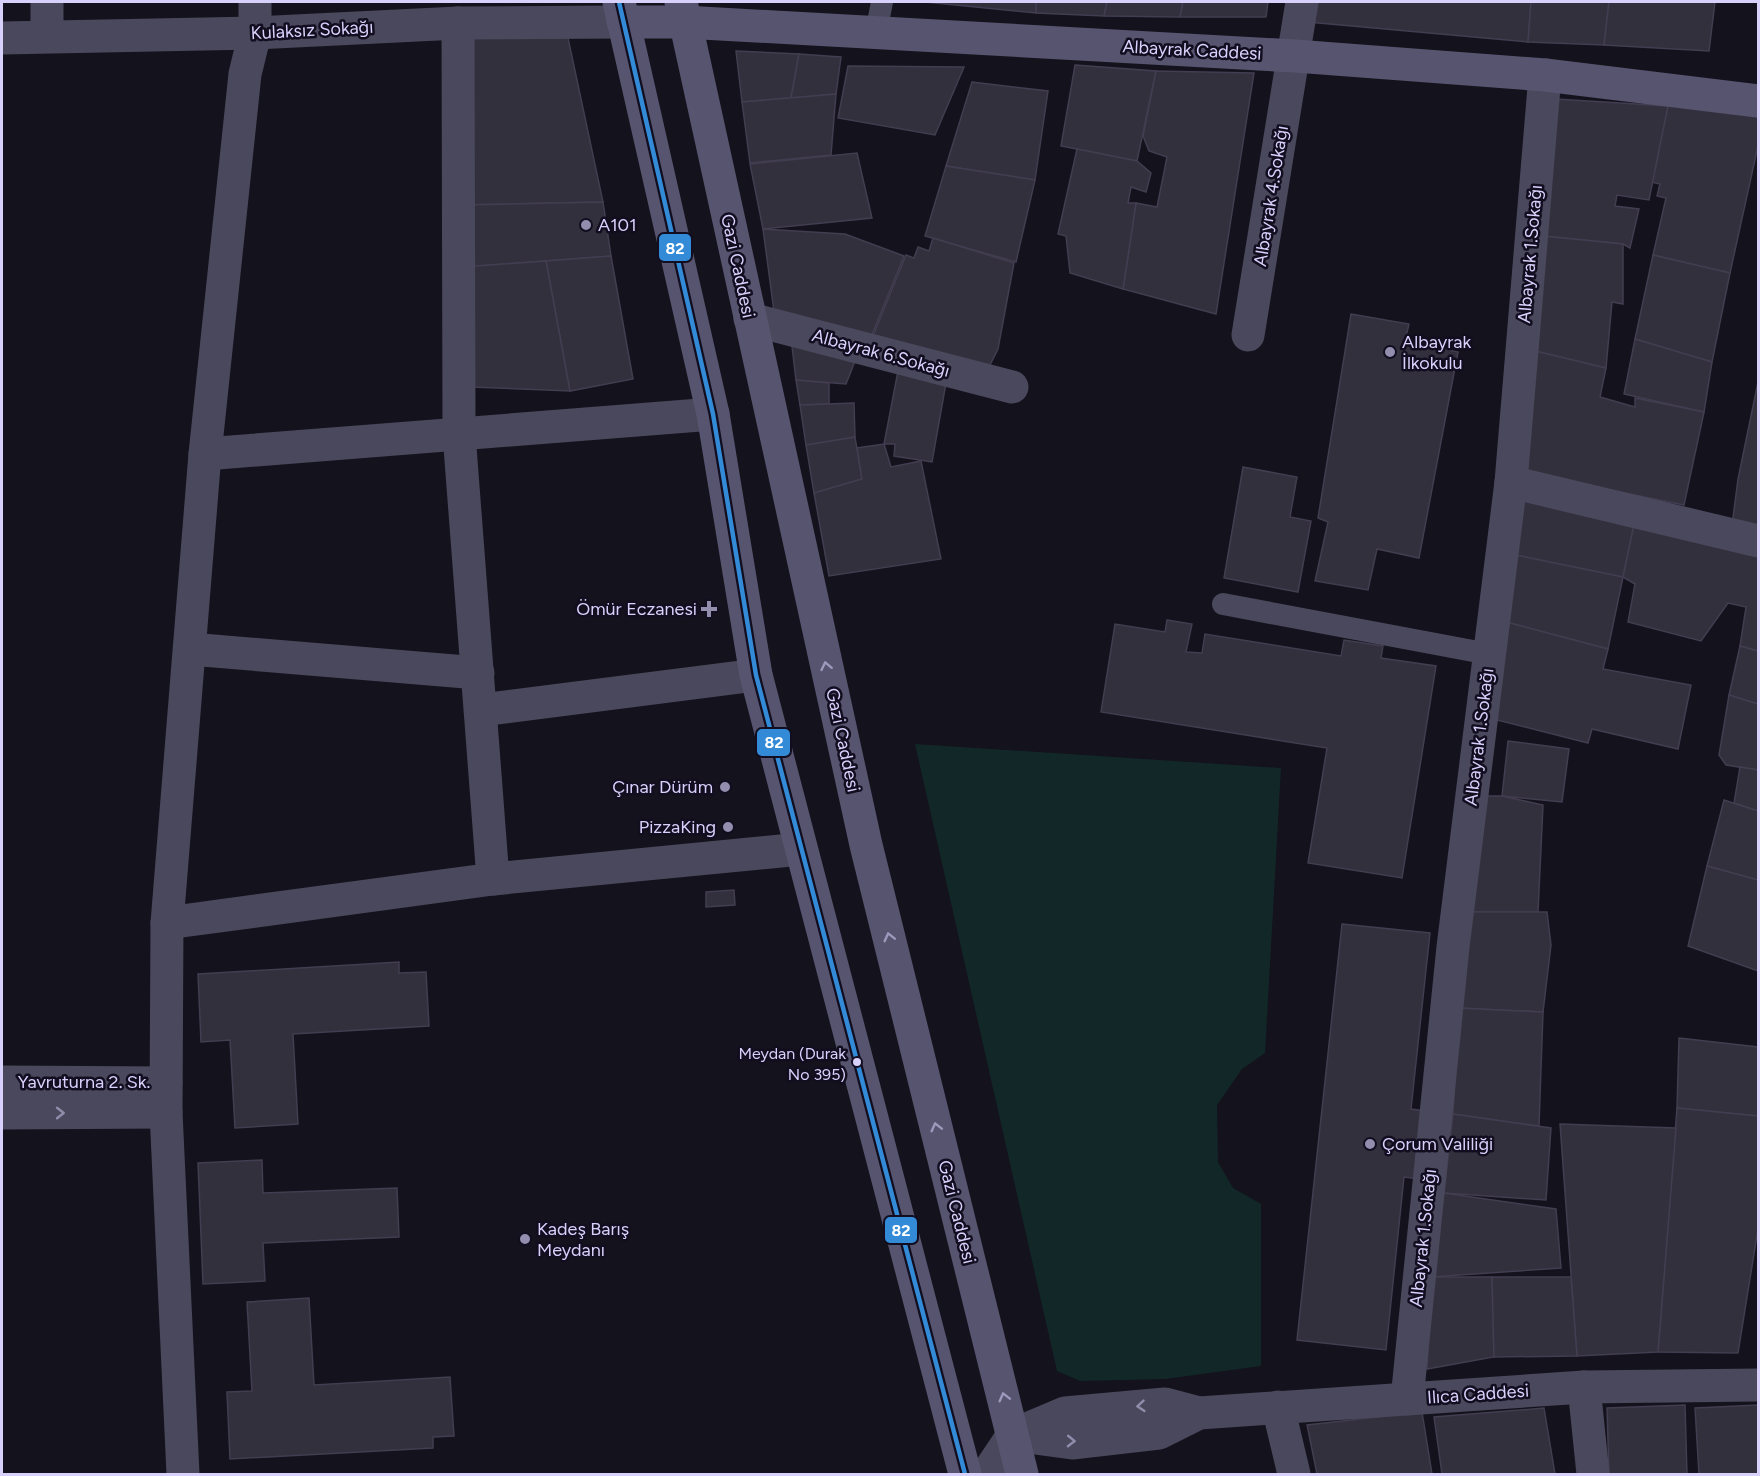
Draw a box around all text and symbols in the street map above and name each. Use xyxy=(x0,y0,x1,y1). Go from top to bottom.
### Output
street label: Kulaksız Sokağı xyxy=(250,16,374,44)
street label: Albayrak Caddesi xyxy=(1122,35,1262,65)
street label: Albayrak 4.Sokağı xyxy=(1249,124,1293,268)
street label: Albayrak 1.Sokağı xyxy=(1513,184,1547,324)
street label: Gazi Caddesi xyxy=(716,212,760,320)
place label: A101 xyxy=(598,214,637,236)
marker: A101 xyxy=(579,218,593,232)
line badge: 82 xyxy=(658,233,692,262)
text: 82 xyxy=(665,239,685,258)
street label: Albayrak 6.Sokağı xyxy=(810,324,952,382)
place label: Albayrak İlkokulu xyxy=(1402,331,1471,374)
marker: Albayrak İlkokulu xyxy=(1383,345,1397,359)
place label: Ömür Eczanesi xyxy=(576,598,697,620)
marker: Ömür Eczanesi xyxy=(702,602,716,616)
one-way arrow xyxy=(821,661,834,671)
street label: Albayrak 1.Sokağı xyxy=(1460,667,1498,807)
street label: Gazi Caddesi xyxy=(821,686,865,794)
line badge: 82 xyxy=(756,728,791,757)
text: 82 xyxy=(764,733,784,752)
place label: Çınar Dürüm xyxy=(612,776,713,798)
marker: Çınar Dürüm xyxy=(718,780,732,794)
place label: PizzaKing xyxy=(639,816,716,838)
marker: PizzaKing xyxy=(721,820,735,834)
one-way arrow xyxy=(883,933,896,943)
place label: Meydan (Durak No 395) xyxy=(738,1044,846,1084)
marker: Meydan (Durak No 395) xyxy=(851,1056,863,1068)
street label: Yavruturna 2. Sk. xyxy=(18,1071,150,1093)
one-way arrow xyxy=(55,1107,64,1119)
one-way arrow xyxy=(931,1122,944,1132)
place label: Çorum Valiliği xyxy=(1382,1133,1493,1155)
marker: Çorum Valiliği xyxy=(1363,1137,1377,1151)
street label: Gazi Caddesi xyxy=(934,1158,980,1266)
street label: Albayrak 1.Sokağı xyxy=(1405,1168,1441,1308)
line badge: 82 xyxy=(884,1216,918,1244)
place label: Kadeş Barış Meydanı xyxy=(537,1218,629,1261)
text: 82 xyxy=(891,1221,911,1240)
marker: Kadeş Barış Meydanı xyxy=(518,1232,532,1246)
street label: Ilıca Caddesi xyxy=(1426,1379,1530,1409)
one-way arrow xyxy=(998,1392,1011,1402)
one-way arrow xyxy=(1137,1399,1146,1412)
one-way arrow xyxy=(1066,1435,1075,1448)

